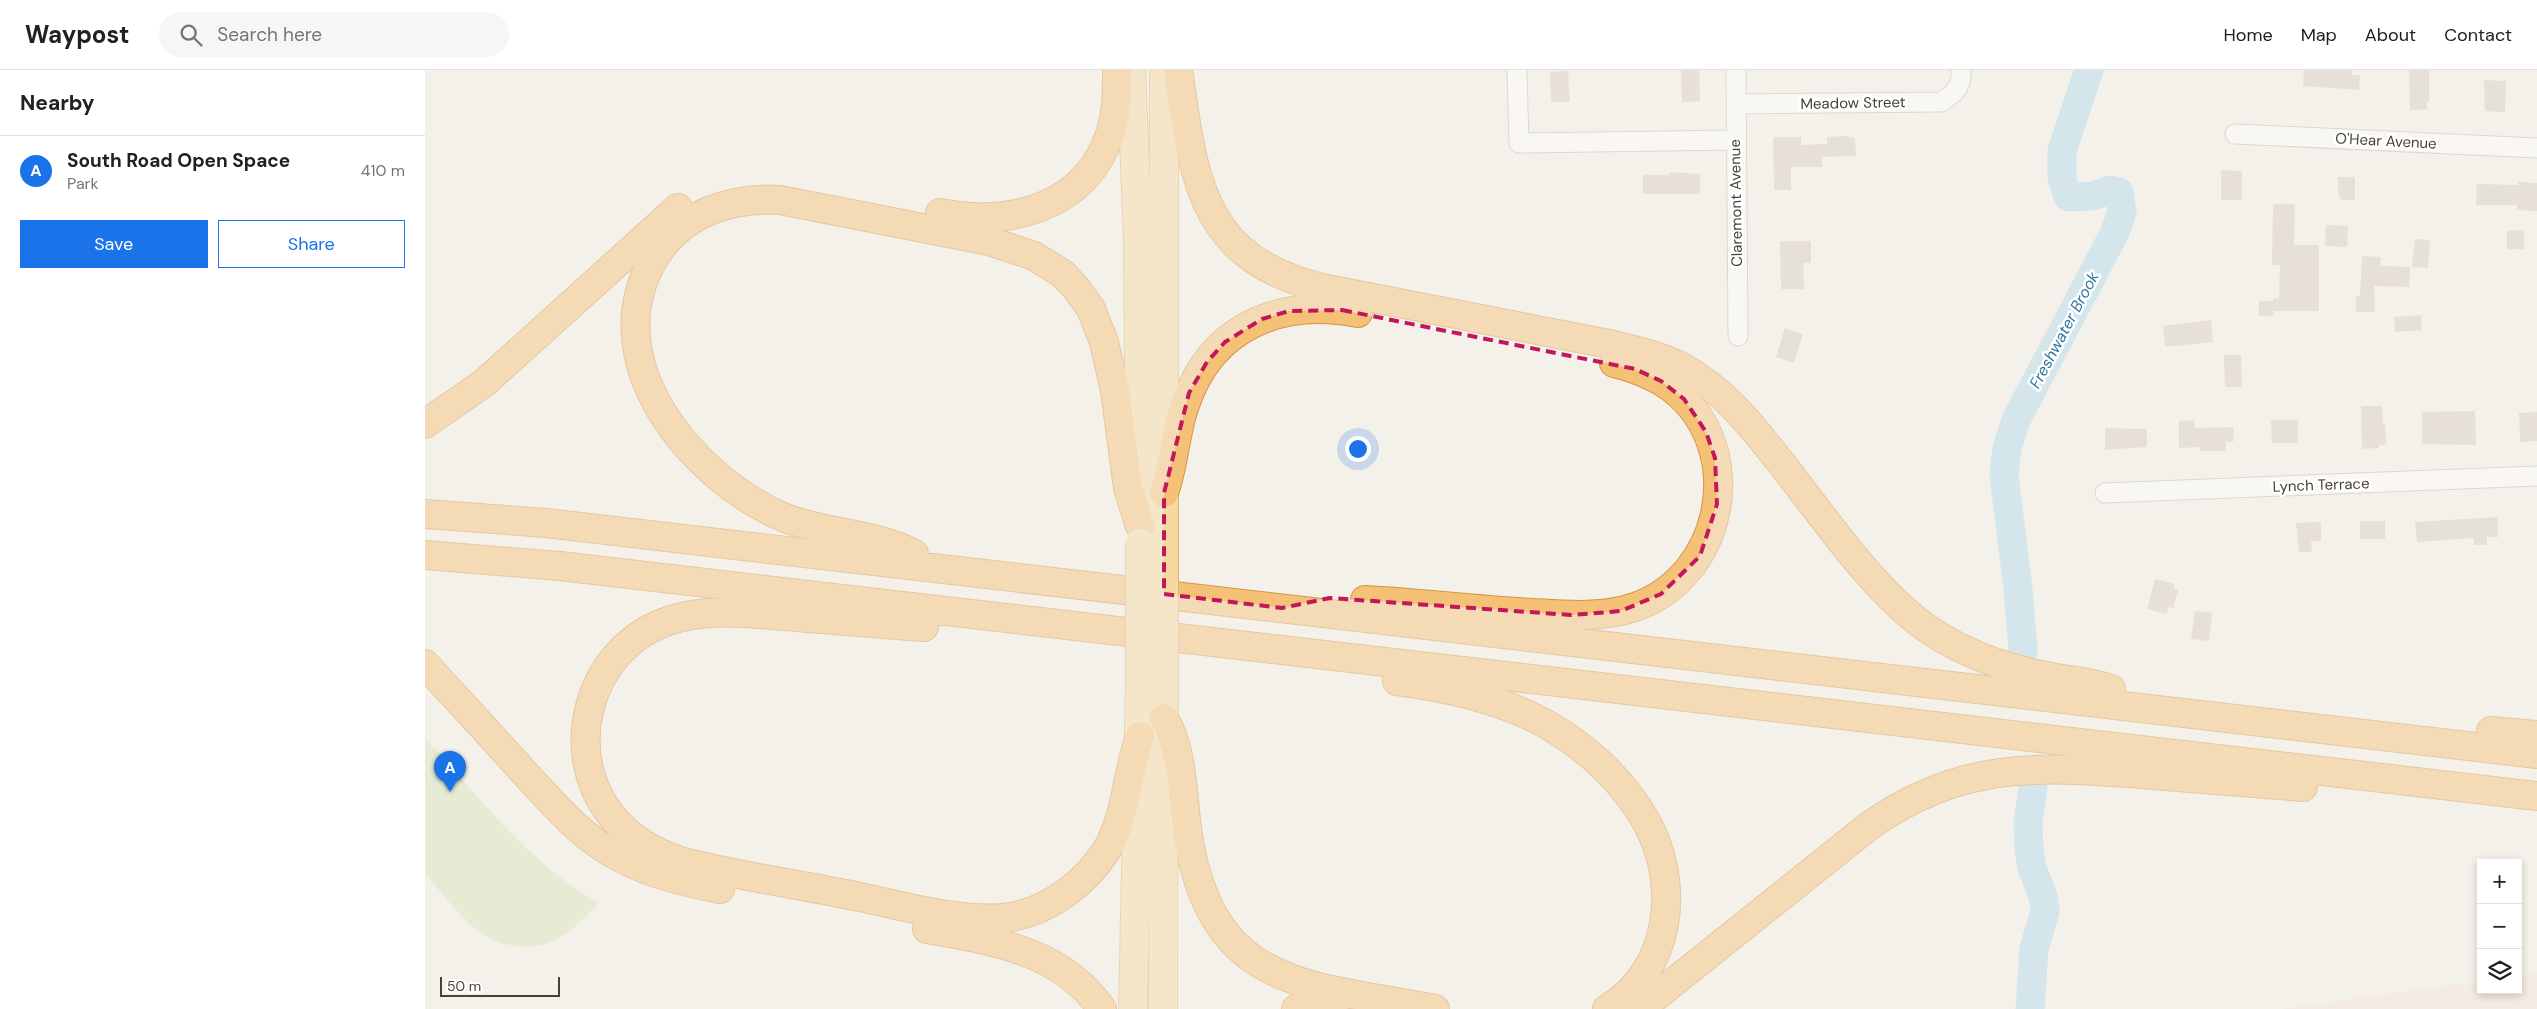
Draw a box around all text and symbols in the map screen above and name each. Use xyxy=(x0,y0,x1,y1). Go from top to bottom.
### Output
search box xyxy=(159,12,509,57)
text: Waypost xyxy=(25,19,129,50)
icon: search xyxy=(177,21,205,49)
text: Search here xyxy=(217,22,322,47)
text: Home xyxy=(2223,23,2273,47)
text: Map xyxy=(2301,23,2337,47)
text: About xyxy=(2365,23,2416,47)
text: Contact xyxy=(2444,23,2512,47)
text: Nearby xyxy=(20,89,94,117)
street label: Meadow Street xyxy=(1800,92,1906,114)
street label: O'Hear Avenue xyxy=(2335,128,2437,154)
street label: Claremont Avenue xyxy=(1725,139,1747,267)
text: South Road Open Space xyxy=(67,148,290,173)
text: A xyxy=(30,160,42,181)
text: 410 m xyxy=(361,160,405,181)
text: Park xyxy=(67,173,99,194)
button: Save xyxy=(20,220,208,268)
button: Share xyxy=(218,220,405,268)
water label: Freshwater Brook xyxy=(2024,267,2104,392)
your location xyxy=(1345,436,1371,462)
street label: Lynch Terrace xyxy=(2272,473,2370,497)
pin: A xyxy=(434,751,466,792)
map controls xyxy=(2477,859,2522,994)
button: + xyxy=(2477,859,2522,904)
button: − xyxy=(2477,904,2522,949)
button: layers xyxy=(2477,949,2522,994)
scale bar xyxy=(440,974,560,997)
text: 50 m xyxy=(447,977,481,995)

